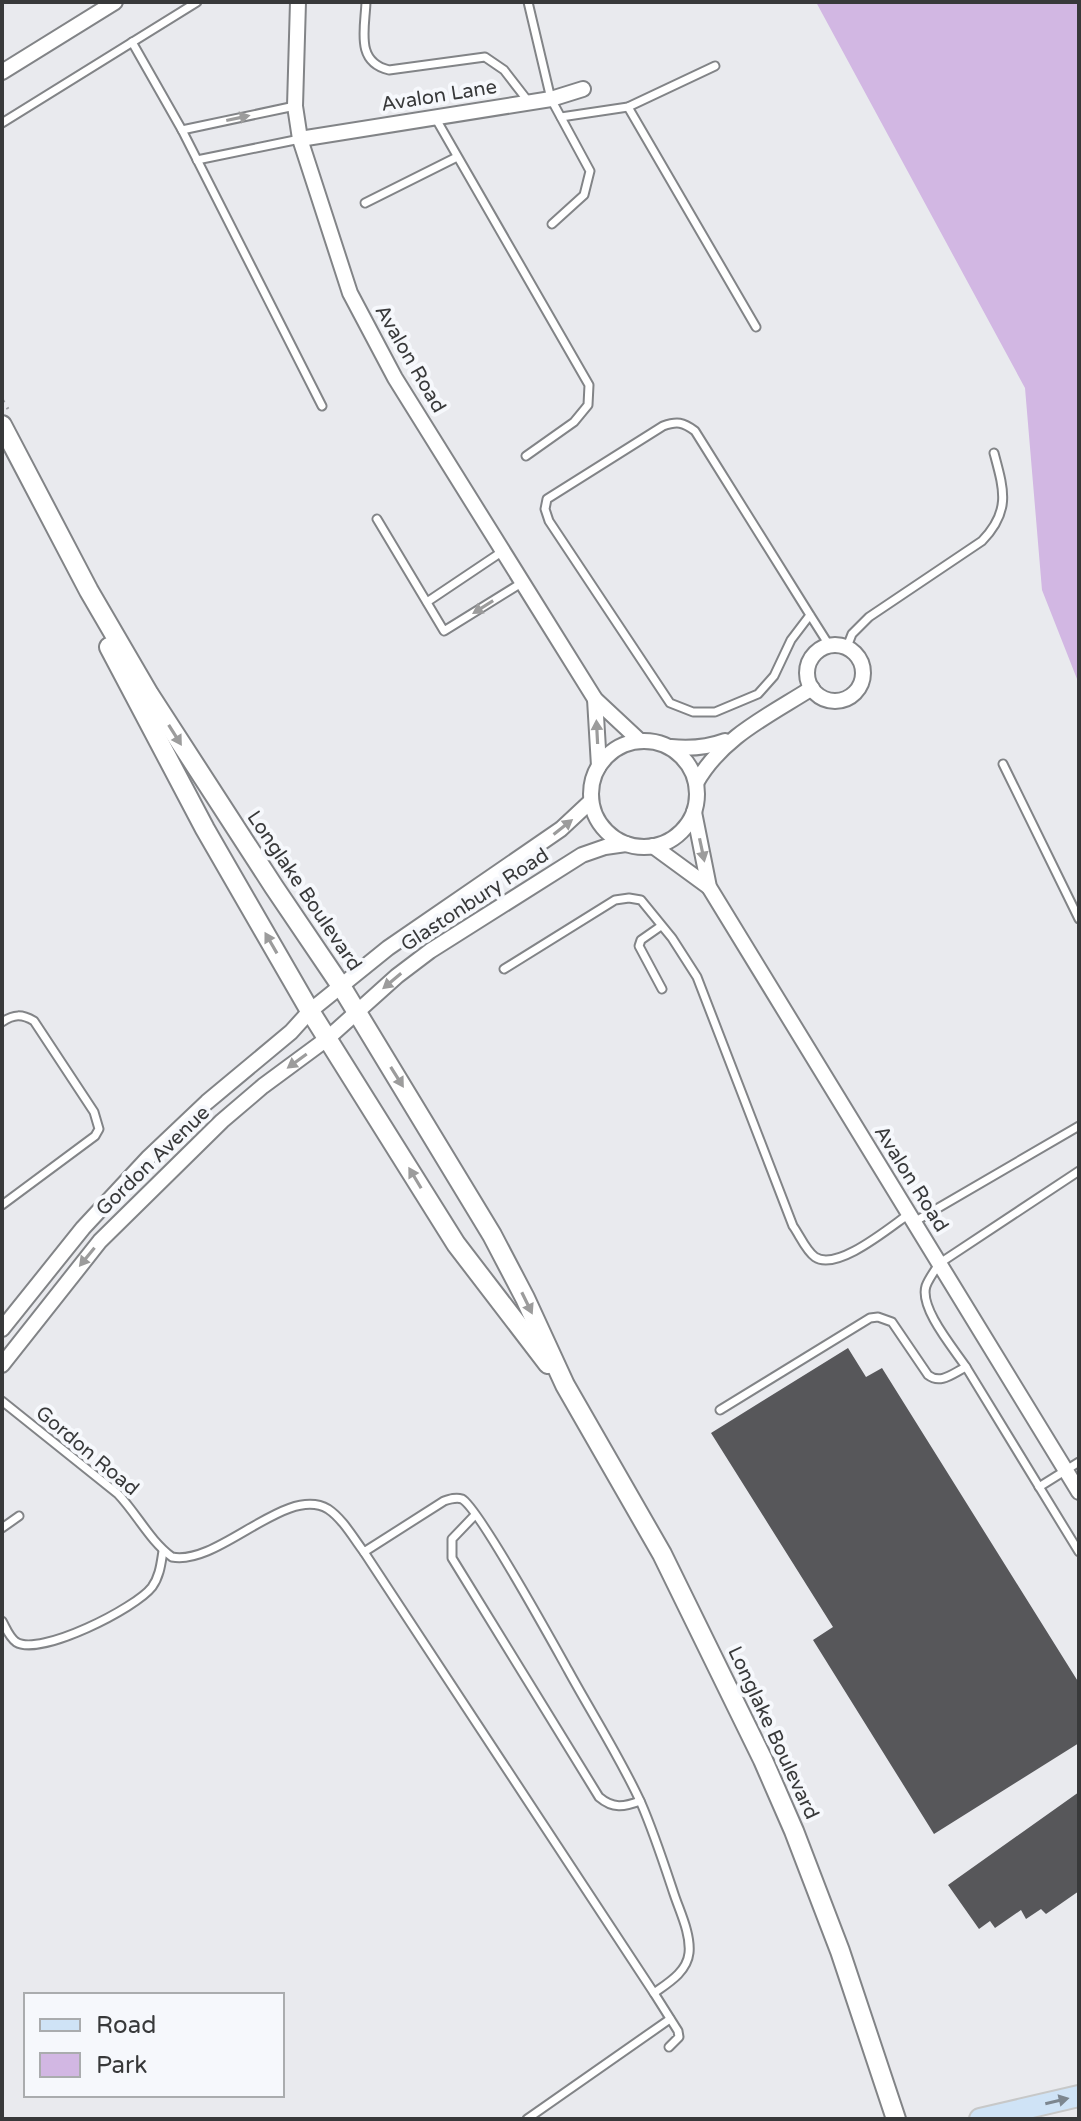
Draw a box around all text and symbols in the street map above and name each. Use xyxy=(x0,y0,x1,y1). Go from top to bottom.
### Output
street label: Avalon Lane xyxy=(379,75,499,117)
one-way arrow xyxy=(226,111,251,124)
street label: Avalon Road xyxy=(369,301,451,417)
one-way arrow xyxy=(473,599,494,614)
one-way arrow xyxy=(590,719,603,744)
one-way arrow xyxy=(167,724,181,746)
street label: Longlake Boulevard xyxy=(242,806,366,976)
one-way arrow xyxy=(553,820,573,836)
one-way arrow xyxy=(696,837,709,862)
street label: Glastonbury Road xyxy=(397,843,553,957)
one-way arrow xyxy=(264,932,278,954)
one-way arrow xyxy=(382,972,402,989)
one-way arrow xyxy=(286,1053,308,1069)
one-way arrow xyxy=(390,1066,404,1088)
street label: Gordon Avenue xyxy=(91,1101,215,1221)
street label: Avalon Road xyxy=(869,1121,953,1237)
one-way arrow xyxy=(408,1167,422,1189)
one-way arrow xyxy=(79,1247,96,1267)
one-way arrow xyxy=(520,1291,534,1314)
street label: Gordon Road xyxy=(31,1401,143,1501)
street label: Longlake Boulevard xyxy=(722,1643,824,1823)
legend xyxy=(24,1993,284,2097)
text: Road xyxy=(96,2011,156,2040)
text: Park xyxy=(96,2051,147,2080)
one-way arrow xyxy=(1045,2095,1070,2107)

